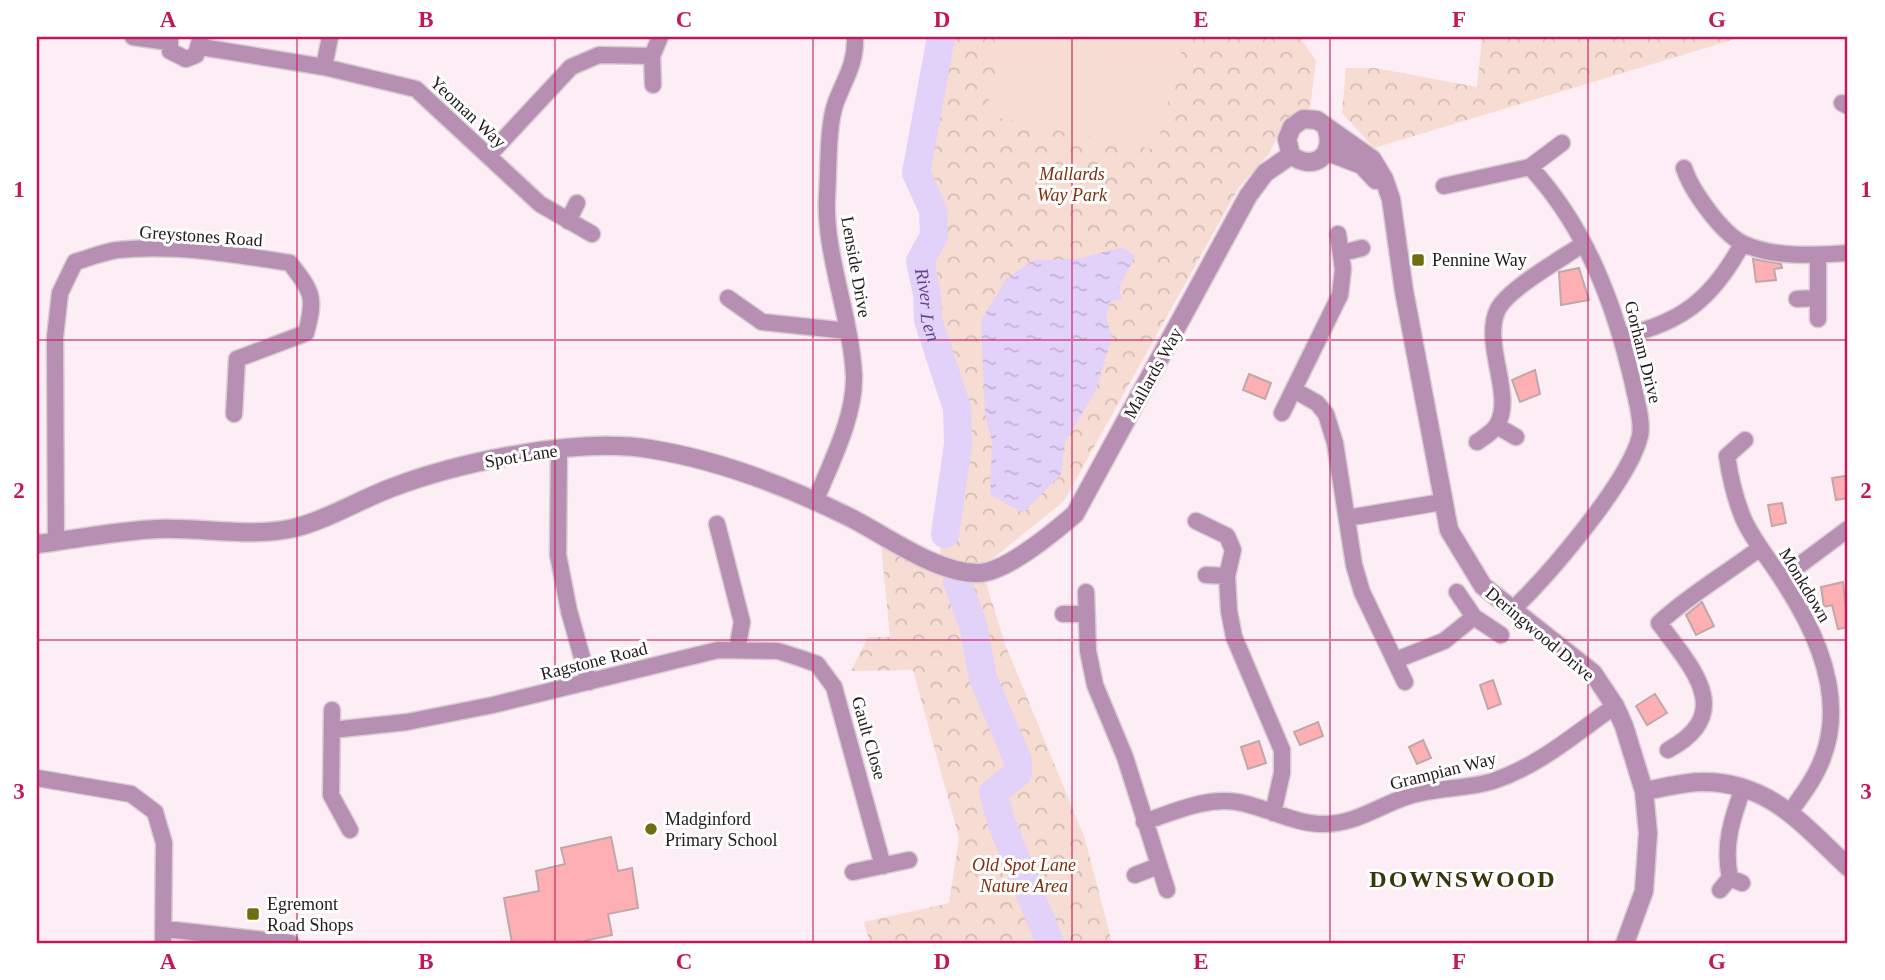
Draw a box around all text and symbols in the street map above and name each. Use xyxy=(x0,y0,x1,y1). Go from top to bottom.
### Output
text: A xyxy=(160,7,177,32)
text: B xyxy=(418,7,434,32)
text: C xyxy=(676,7,692,32)
text: D xyxy=(934,7,950,32)
text: E xyxy=(1193,7,1209,32)
text: F xyxy=(1452,7,1466,32)
text: G xyxy=(1708,7,1726,32)
street label: Yeoman Way xyxy=(426,72,510,152)
park label: Mallards Way Park xyxy=(1037,164,1108,205)
text: 1 xyxy=(13,177,25,202)
text: 1 xyxy=(1860,177,1872,202)
street label: Lenside Drive xyxy=(837,215,875,319)
street label: Greystones Road xyxy=(139,222,263,250)
place label: Pennine Way xyxy=(1432,250,1527,270)
marker: Pennine Way xyxy=(1410,252,1426,268)
water label: River Len xyxy=(911,265,944,344)
street label: Gorham Drive xyxy=(1621,299,1665,405)
street label: Mallards Way xyxy=(1120,324,1186,422)
street label: Spot Lane xyxy=(483,440,559,472)
text: 2 xyxy=(13,478,25,503)
text: 2 xyxy=(1860,478,1872,503)
street label: Monkdown xyxy=(1775,544,1835,626)
street label: Deringwood Drive xyxy=(1482,583,1598,685)
street label: Ragstone Road xyxy=(538,638,650,684)
street label: Gault Close xyxy=(848,694,890,782)
street label: Grampian Way xyxy=(1388,748,1498,794)
text: 3 xyxy=(13,779,25,804)
text: 3 xyxy=(1860,779,1872,804)
place label: Madginford Primary School xyxy=(665,809,778,850)
marker: Madginford Primary School xyxy=(643,821,659,837)
park label: Old Spot Lane Nature Area xyxy=(972,855,1076,896)
district label: DOWNSWOOD xyxy=(1369,866,1557,892)
place label: Egremont Road Shops xyxy=(267,894,354,935)
marker: Egremont Road Shops xyxy=(245,906,261,922)
text: A xyxy=(160,949,177,974)
text: B xyxy=(418,949,434,974)
text: C xyxy=(676,949,692,974)
text: D xyxy=(934,949,950,974)
text: E xyxy=(1193,949,1209,974)
text: F xyxy=(1452,949,1466,974)
text: G xyxy=(1708,949,1726,974)

